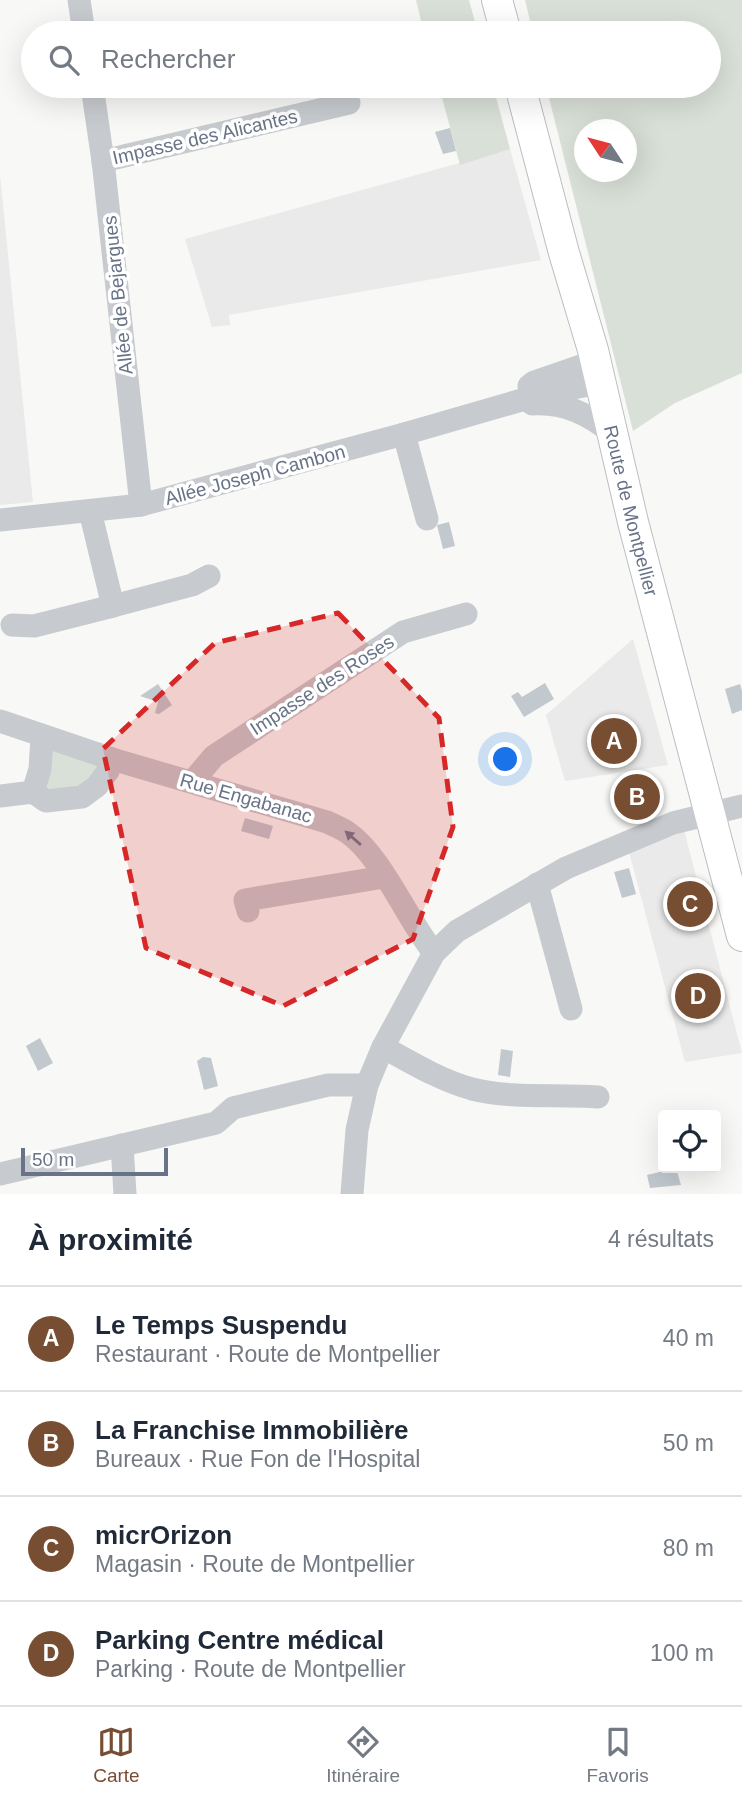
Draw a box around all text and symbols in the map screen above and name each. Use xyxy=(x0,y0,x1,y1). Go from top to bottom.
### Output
search box xyxy=(21,21,721,98)
icon: search xyxy=(45,41,83,79)
text: Rechercher xyxy=(101,44,235,74)
street label: Impasse des Alicantes xyxy=(111,106,299,168)
north arrow xyxy=(574,119,637,182)
street label: Allée de Bejargues xyxy=(99,215,137,375)
street label: Route de Montpellier xyxy=(600,423,663,599)
street label: Allée Joseph Cambon xyxy=(163,441,347,509)
street label: Impasse des Roses xyxy=(246,631,398,739)
pin: A xyxy=(591,715,637,767)
your location xyxy=(488,742,522,776)
street label: Rue Engabanac xyxy=(178,769,314,827)
pin: B xyxy=(614,771,660,823)
one-way arrow xyxy=(344,830,362,846)
pin: C xyxy=(667,878,713,930)
pin: D xyxy=(675,970,721,1022)
map controls xyxy=(658,1110,721,1173)
button: locate xyxy=(658,1110,721,1173)
scale bar xyxy=(21,1145,168,1177)
text: 50 m xyxy=(32,1149,74,1170)
text: À proximité xyxy=(28,1223,193,1256)
text: 4 résultats xyxy=(608,1226,714,1252)
text: Le Temps Suspendu xyxy=(95,1310,347,1340)
text: A xyxy=(43,1325,59,1351)
text: 40 m xyxy=(663,1325,714,1351)
text: Restaurant · Route de Montpellier xyxy=(95,1341,440,1367)
text: La Franchise Immobilière xyxy=(95,1415,409,1445)
text: B xyxy=(43,1430,59,1456)
text: 50 m xyxy=(663,1430,714,1456)
text: Bureaux · Rue Fon de l'Hospital xyxy=(95,1446,420,1472)
text: micrOrizon xyxy=(95,1520,232,1550)
text: C xyxy=(43,1535,59,1561)
text: 80 m xyxy=(663,1535,714,1561)
text: Magasin · Route de Montpellier xyxy=(95,1551,415,1577)
text: Parking Centre médical xyxy=(95,1625,384,1655)
text: D xyxy=(43,1640,59,1666)
text: 100 m xyxy=(650,1640,714,1666)
text: Parking · Route de Montpellier xyxy=(95,1656,406,1682)
tab: Carte xyxy=(93,1723,140,1787)
tab: Itinéraire xyxy=(326,1723,400,1787)
tab: Favoris xyxy=(586,1723,649,1787)

